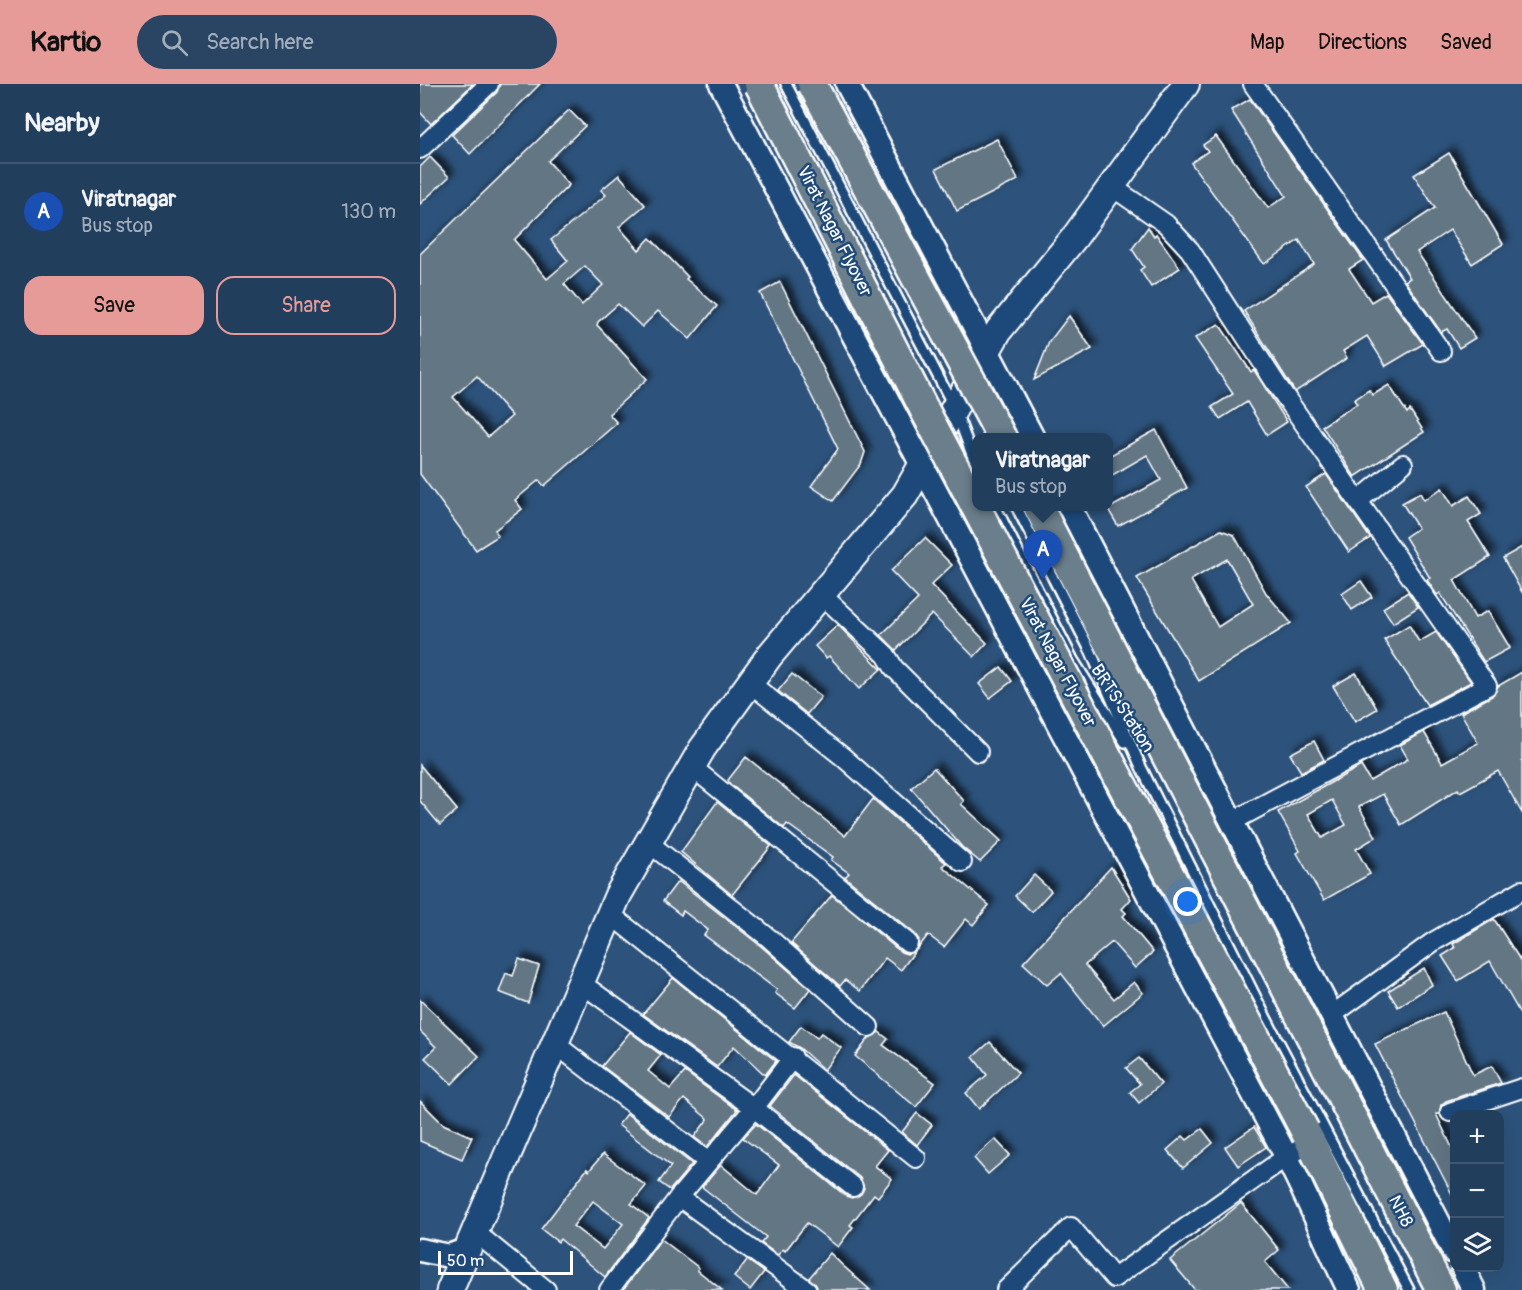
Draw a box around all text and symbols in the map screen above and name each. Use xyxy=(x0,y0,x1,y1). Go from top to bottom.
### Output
search box xyxy=(137,15,557,69)
text: Kartio xyxy=(30,25,101,60)
icon: search xyxy=(158,26,191,59)
text: Search here xyxy=(206,28,314,56)
text: Map xyxy=(1250,29,1285,56)
text: Directions xyxy=(1318,29,1407,56)
text: Saved xyxy=(1440,29,1492,56)
text: Nearby xyxy=(24,107,100,139)
street label: Virat Nagar Flyover xyxy=(792,162,878,301)
text: Viratnagar xyxy=(81,185,176,213)
text: A xyxy=(37,199,50,224)
text: 130 m xyxy=(341,199,396,224)
text: Bus stop xyxy=(81,213,153,238)
button: Save xyxy=(24,276,204,335)
button: Share xyxy=(216,276,396,335)
popup xyxy=(972,433,1113,511)
text: Viratnagar xyxy=(995,446,1090,474)
text: Bus stop xyxy=(995,474,1067,499)
pin: A xyxy=(1024,530,1062,580)
street label: Virat Nagar Flyover xyxy=(1014,593,1102,732)
street label: BRTS Station xyxy=(1086,660,1160,757)
your location xyxy=(1173,887,1202,916)
map controls xyxy=(1450,1110,1504,1272)
button: + xyxy=(1450,1110,1504,1164)
button: − xyxy=(1450,1164,1504,1218)
street label: NH8 xyxy=(1383,1191,1418,1231)
button: layers xyxy=(1450,1218,1504,1272)
scale bar xyxy=(438,1248,573,1276)
text: 50 m xyxy=(447,1251,484,1271)

